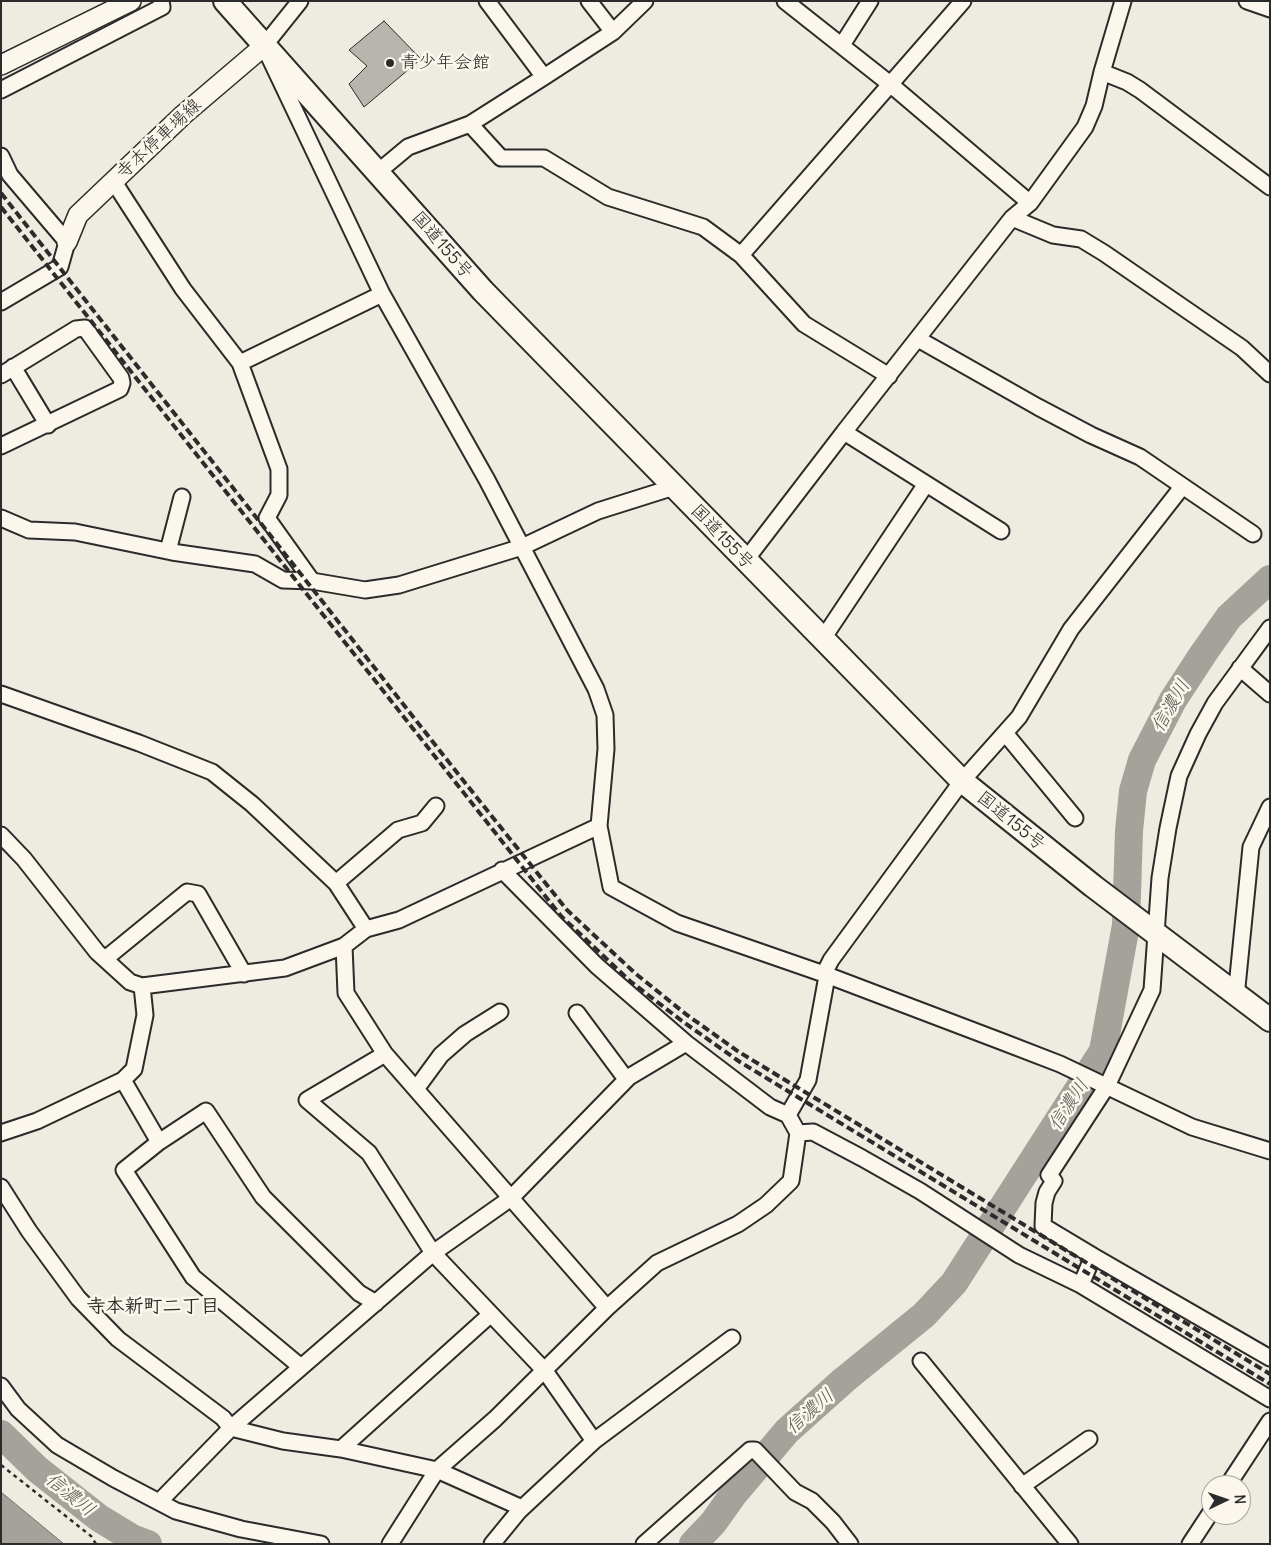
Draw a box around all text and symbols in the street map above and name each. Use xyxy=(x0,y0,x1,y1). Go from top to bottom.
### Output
place label: 青少年会館 xyxy=(400,52,490,74)
marker: 青少年会館 xyxy=(384,57,396,69)
street label: 寺本停車場線 xyxy=(112,94,206,184)
street label: 国道155号 xyxy=(407,207,477,283)
street label: 国道155号 xyxy=(686,500,758,574)
water label: 信濃川 xyxy=(1147,676,1195,736)
street label: 国道155号 xyxy=(972,787,1050,855)
water label: 信濃川 xyxy=(1044,1075,1094,1135)
district label: 寺本新町二丁目 xyxy=(87,1296,219,1318)
water label: 信濃川 xyxy=(781,1385,839,1439)
water label: 信濃川 xyxy=(41,1468,99,1522)
north arrow xyxy=(1201,1475,1251,1525)
text: N xyxy=(1231,1494,1249,1505)

